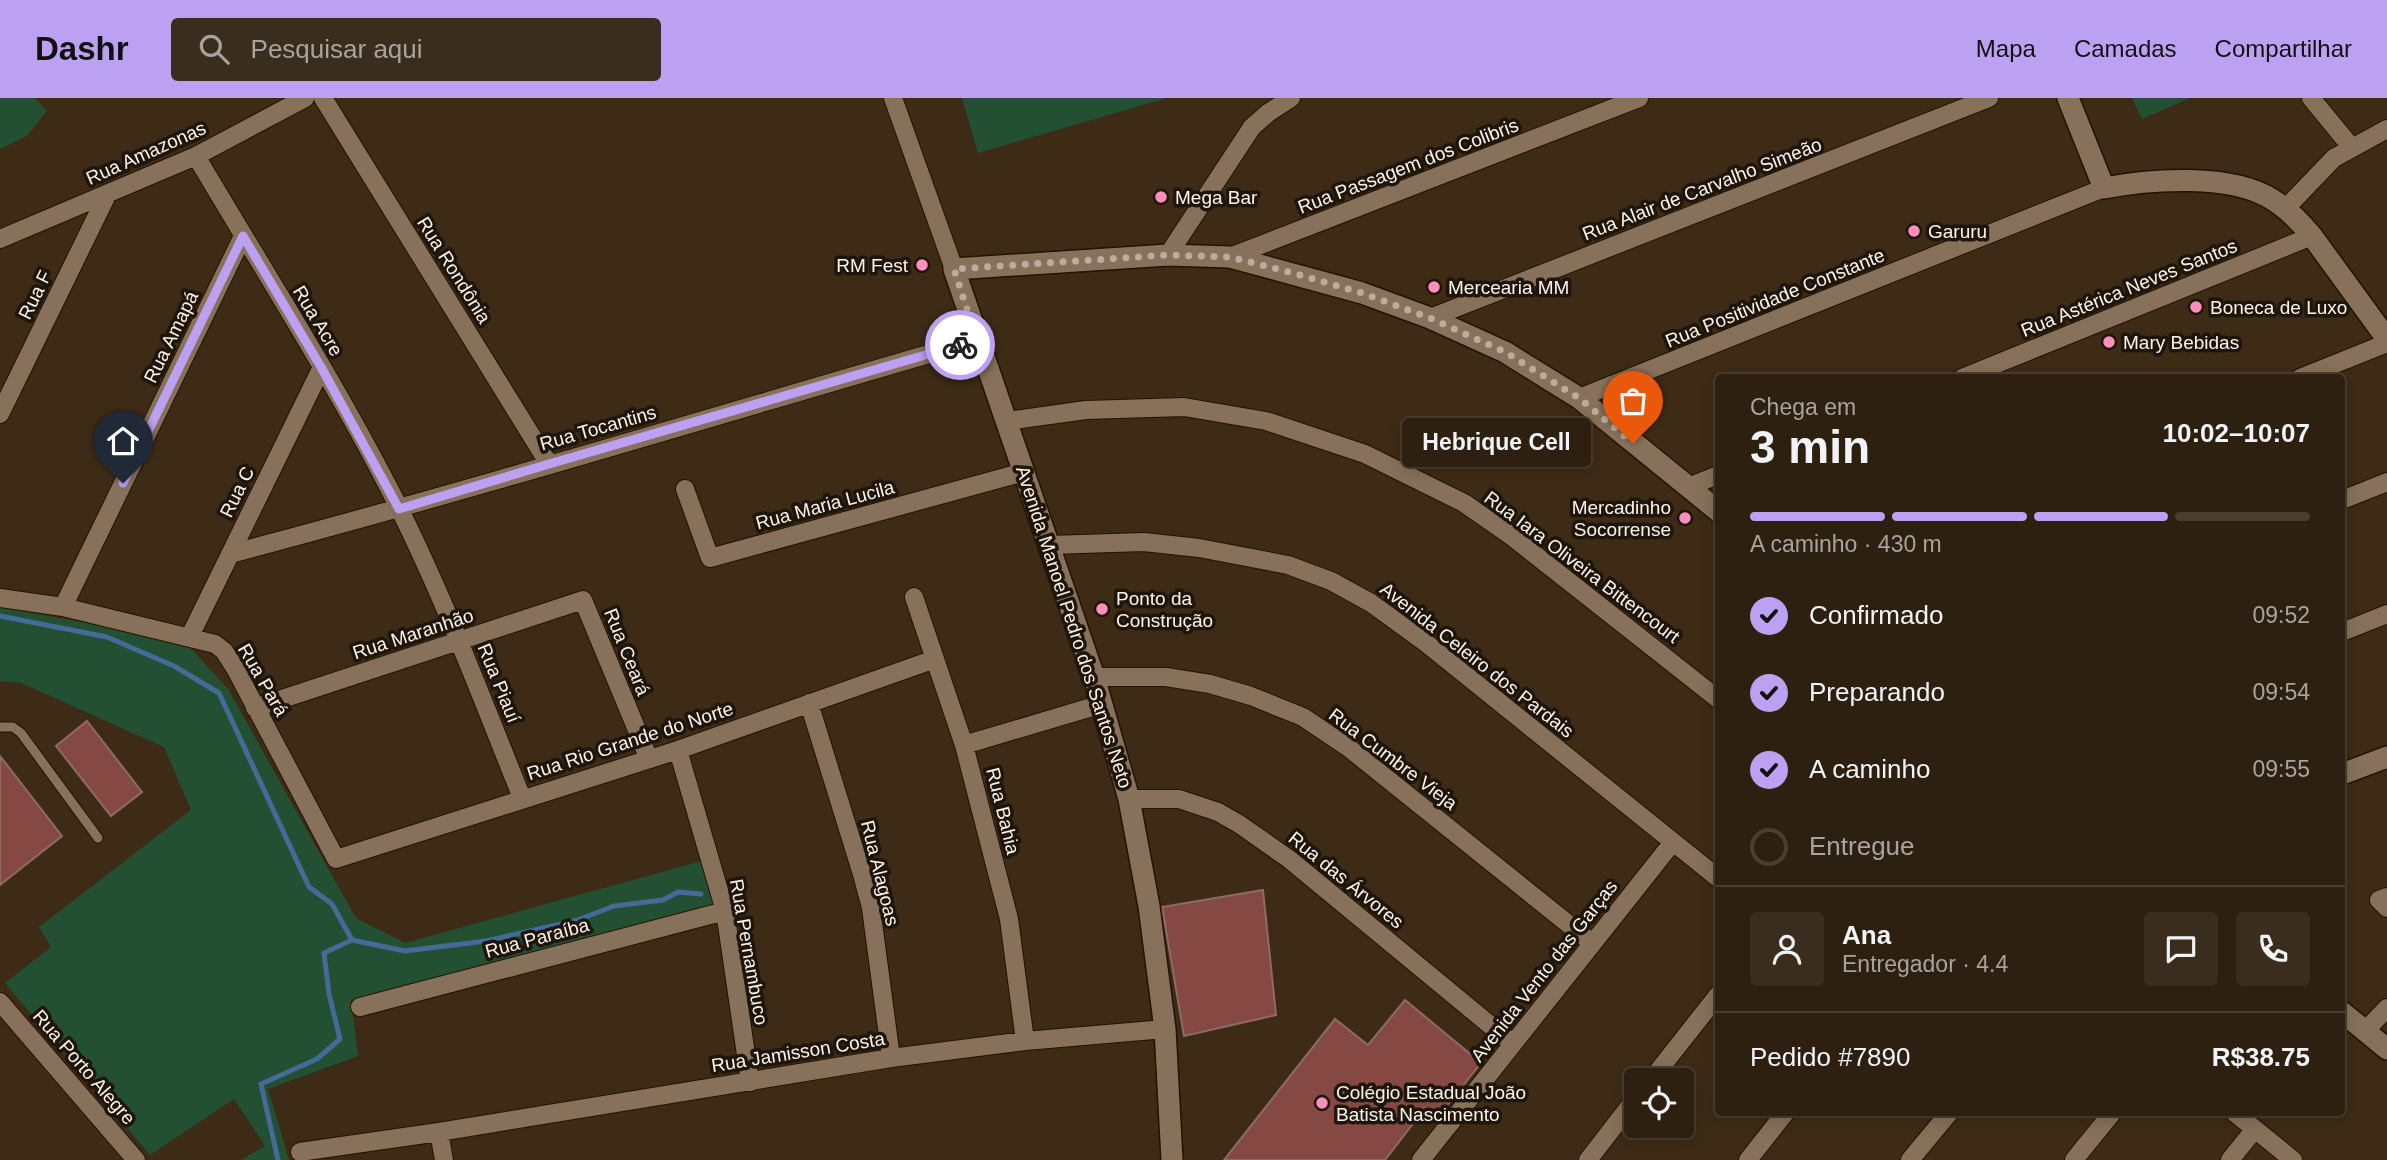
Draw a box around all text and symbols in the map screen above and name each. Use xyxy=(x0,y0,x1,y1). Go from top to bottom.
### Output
search box xyxy=(171,18,661,81)
text: Dashr xyxy=(35,30,129,67)
icon: search xyxy=(195,30,233,68)
text: Pesquisar aqui xyxy=(251,34,423,64)
text: Mapa xyxy=(1976,35,2036,62)
text: Camadas xyxy=(2074,35,2177,62)
text: Compartilhar xyxy=(2215,35,2352,62)
street label: Rua Passagem dos Colibris xyxy=(1295,114,1521,218)
street label: Rua Amazonas xyxy=(83,117,209,189)
street label: Rua Alair de Carvalho Simeão xyxy=(1579,134,1825,244)
place label: Mega Bar xyxy=(1175,187,1258,208)
marker: Mega Bar xyxy=(1153,189,1169,205)
street label: Rua Rondônia xyxy=(413,213,495,327)
place label: Garuru xyxy=(1928,221,1987,242)
marker: Garuru xyxy=(1906,223,1922,239)
street label: Rua Astérica Neves Santos xyxy=(2018,235,2240,341)
street label: Rua Positividade Constante xyxy=(1662,244,1888,352)
place label: RM Fest xyxy=(836,255,909,276)
marker: RM Fest xyxy=(914,257,930,273)
street label: Rua F xyxy=(14,267,56,323)
place label: Mercearia MM xyxy=(1448,277,1569,298)
marker: Mercearia MM xyxy=(1426,279,1442,295)
street label: Rua Acre xyxy=(289,282,347,360)
street label: Rua Amapá xyxy=(140,287,202,386)
place label: Boneca de Luxo xyxy=(2210,297,2347,318)
marker: Boneca de Luxo xyxy=(2188,299,2204,315)
courier xyxy=(925,310,995,380)
icon: bike xyxy=(941,326,979,364)
place label: Mary Bebidas xyxy=(2123,332,2239,353)
marker: Mary Bebidas xyxy=(2101,334,2117,350)
pin xyxy=(1603,371,1663,443)
icon: bag xyxy=(1614,382,1652,420)
text: Chega em xyxy=(1750,394,1856,420)
street label: Rua Tocantins xyxy=(537,401,659,455)
pin xyxy=(93,411,153,483)
callout: Hebrique Cell xyxy=(1402,418,1591,468)
text: 10:02–10:07 xyxy=(2163,418,2310,448)
text: 3 min xyxy=(1750,421,1870,473)
icon: home xyxy=(104,422,142,460)
text: Hebrique Cell xyxy=(1422,429,1571,455)
street label: Rua C xyxy=(216,463,258,521)
street label: Avenida Manoel Pedro dos Santos Neto xyxy=(1012,463,1136,791)
street label: Rua Maria Lucila xyxy=(753,476,897,534)
street label: Rua Iara Oliveira Bittencourt xyxy=(1480,487,1684,648)
place label: Mercadinho Socorrense xyxy=(1572,497,1671,540)
marker: Mercadinho Socorrense xyxy=(1677,510,1693,526)
text: A caminho · 430 m xyxy=(1750,531,1942,557)
street label: Avenida Celeiro dos Pardais xyxy=(1376,578,1578,742)
place label: Ponto da Construção xyxy=(1116,588,1213,631)
icon: check xyxy=(1750,597,1788,635)
text: Confirmado xyxy=(1809,600,1943,630)
marker: Ponto da Construção xyxy=(1094,601,1110,617)
text: 09:52 xyxy=(2252,602,2310,628)
street label: Rua Maranhão xyxy=(350,605,476,663)
street label: Rua Ceará xyxy=(600,605,654,699)
street label: Rua Pará xyxy=(234,640,292,720)
street label: Rua Piauí xyxy=(474,640,525,726)
icon: check xyxy=(1750,674,1788,712)
text: Preparando xyxy=(1809,677,1945,707)
text: 09:54 xyxy=(2252,679,2310,705)
street label: Rua Rio Grande do Norte xyxy=(524,698,736,784)
street label: Rua Cumbre Vieja xyxy=(1325,704,1462,814)
icon: check xyxy=(1750,751,1788,789)
text: A caminho xyxy=(1809,754,1930,784)
text: 09:55 xyxy=(2252,756,2310,782)
street label: Rua Bahia xyxy=(982,765,1024,857)
street label: Rua Alagoas xyxy=(857,818,903,928)
street label: Rua das Árvores xyxy=(1284,827,1408,933)
text: Entregue xyxy=(1809,831,1915,861)
street label: Avenida Vento das Garças xyxy=(1467,876,1621,1066)
street label: Rua Pernambuco xyxy=(726,877,772,1027)
button: person xyxy=(1750,912,1824,986)
button: chat xyxy=(2144,912,2218,986)
button: phone xyxy=(2236,912,2310,986)
street label: Rua Paraíba xyxy=(483,914,592,962)
text: Ana xyxy=(1842,920,1891,950)
text: Entregador · 4.4 xyxy=(1842,951,2008,977)
street label: Rua Porto Alegre xyxy=(29,1006,139,1128)
street label: Rua Jamisson Costa xyxy=(710,1028,887,1076)
text: Pedido #7890 xyxy=(1750,1042,1910,1072)
text: R$38.75 xyxy=(2212,1042,2310,1072)
map controls xyxy=(1624,1068,1694,1138)
button: locate xyxy=(1624,1068,1694,1138)
place label: Colégio Estadual João Batista Nascimento xyxy=(1336,1082,1526,1125)
marker: Colégio Estadual João Batista Nascimento xyxy=(1314,1095,1330,1111)

